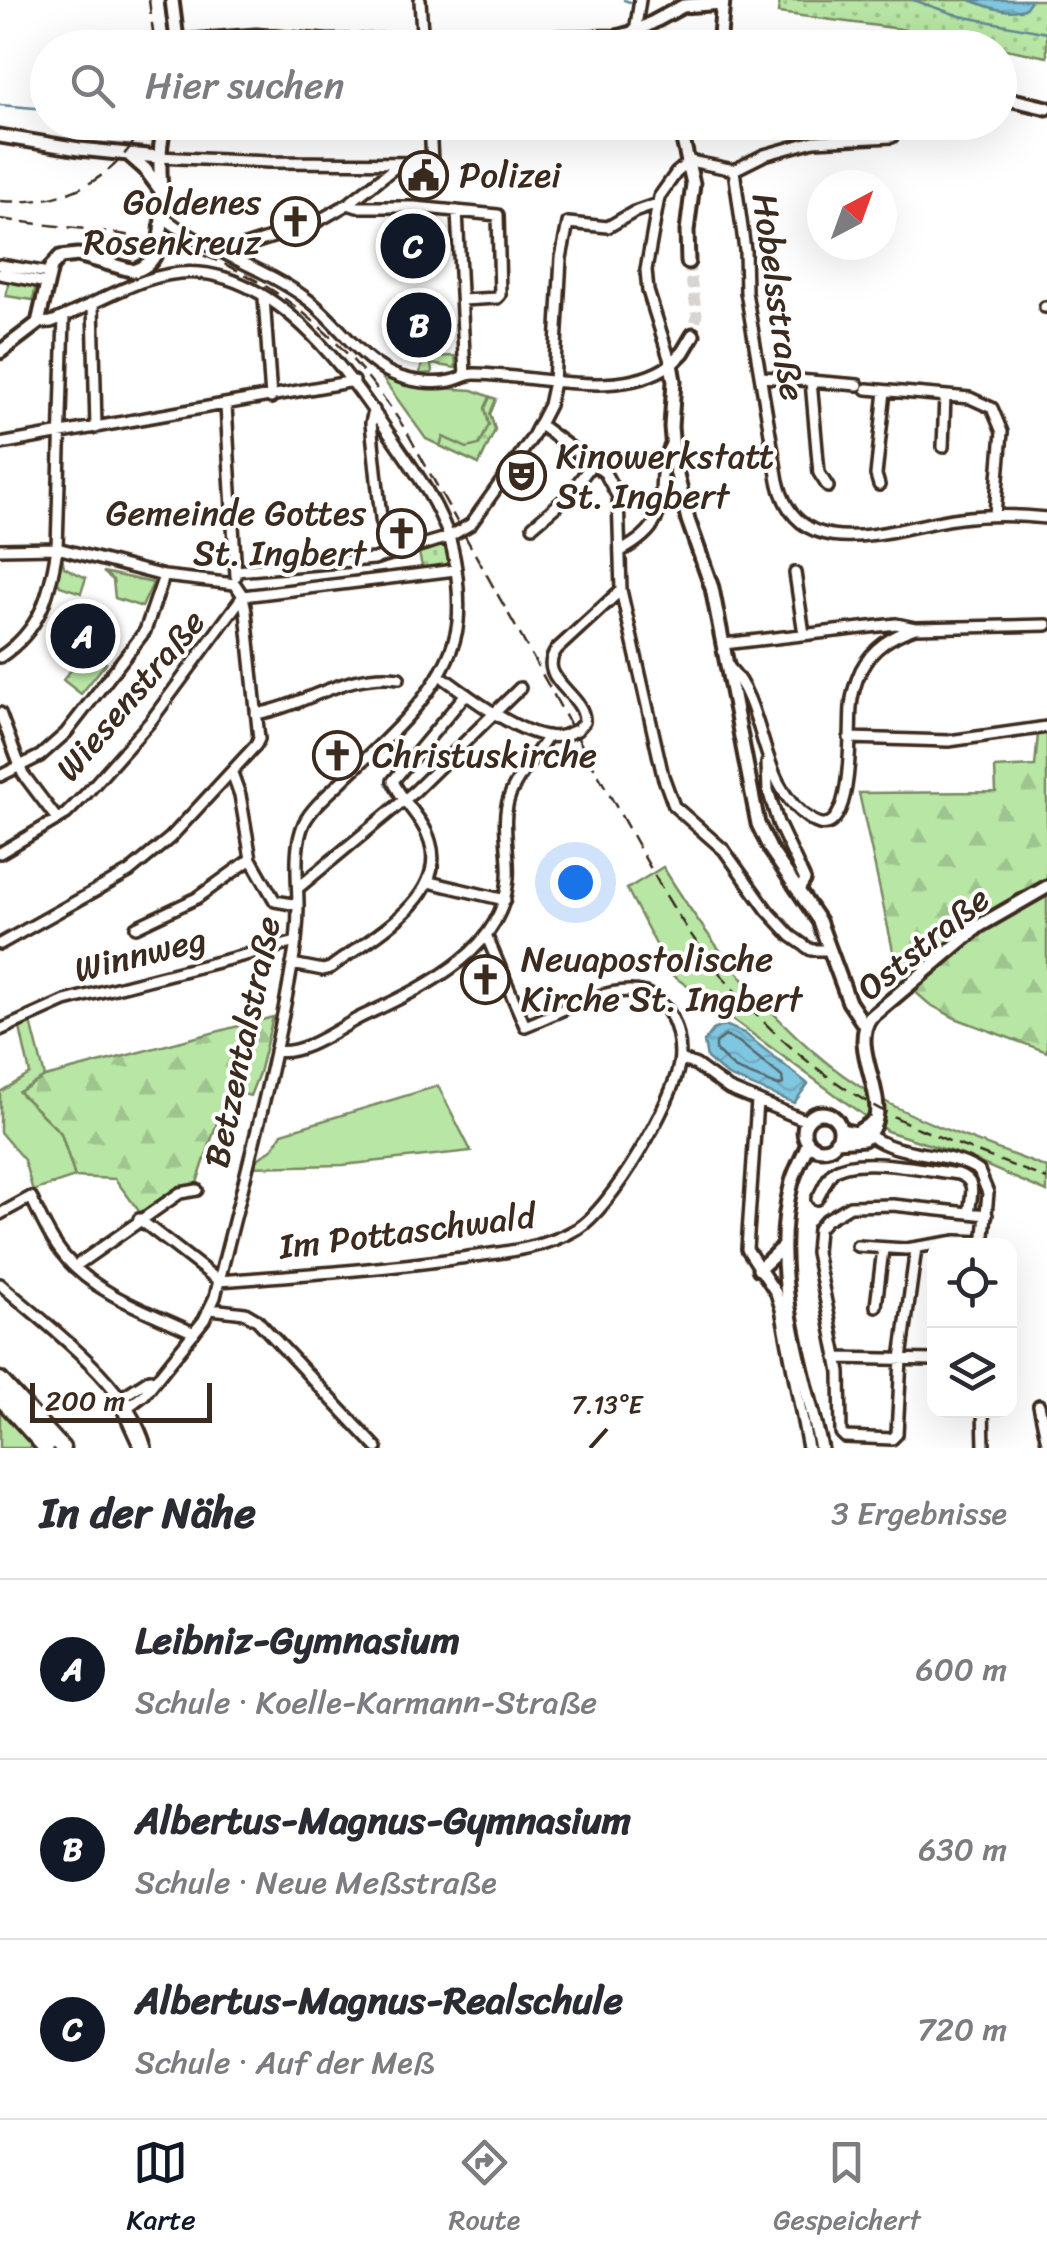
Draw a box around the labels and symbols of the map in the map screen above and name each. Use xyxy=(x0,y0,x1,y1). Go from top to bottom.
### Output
place label: Polizei xyxy=(459,144,562,206)
public building icon: Polizei xyxy=(398,149,450,201)
north arrow xyxy=(807,170,897,260)
place label: Goldenes Rosenkreuz xyxy=(84,171,262,273)
street label: Hobelsstraße xyxy=(734,189,824,405)
church icon: Goldenes Rosenkreuz xyxy=(270,196,322,248)
pin: C xyxy=(380,208,446,284)
pin: B xyxy=(386,288,452,362)
place label: Kinowerkstatt St. Ingbert xyxy=(556,425,774,527)
theatre icon: Kinowerkstatt St. Ingbert xyxy=(495,450,547,502)
place label: Gemeinde Gottes St. Ingbert xyxy=(106,482,368,584)
church icon: Gemeinde Gottes St. Ingbert xyxy=(375,507,427,559)
street label: Wiesenstraße xyxy=(39,595,221,795)
pin: A xyxy=(51,598,116,674)
place label: Christuskirche xyxy=(372,724,597,786)
church icon: Christuskirche xyxy=(311,729,363,781)
your location xyxy=(550,857,601,908)
street label: Oststraße xyxy=(842,869,1004,1017)
street label: Winnweg xyxy=(67,908,213,1000)
street label: Betzentalstraße xyxy=(185,911,299,1173)
place label: Neuapostolische Kirche St. Ingbert xyxy=(521,928,804,1030)
church icon: Neuapostolische Kirche St. Ingbert xyxy=(460,953,512,1005)
street label: Im Pottaschwald xyxy=(274,1184,541,1278)
scale bar xyxy=(30,1378,212,1422)
text: 7.13°E xyxy=(572,1382,645,1427)

